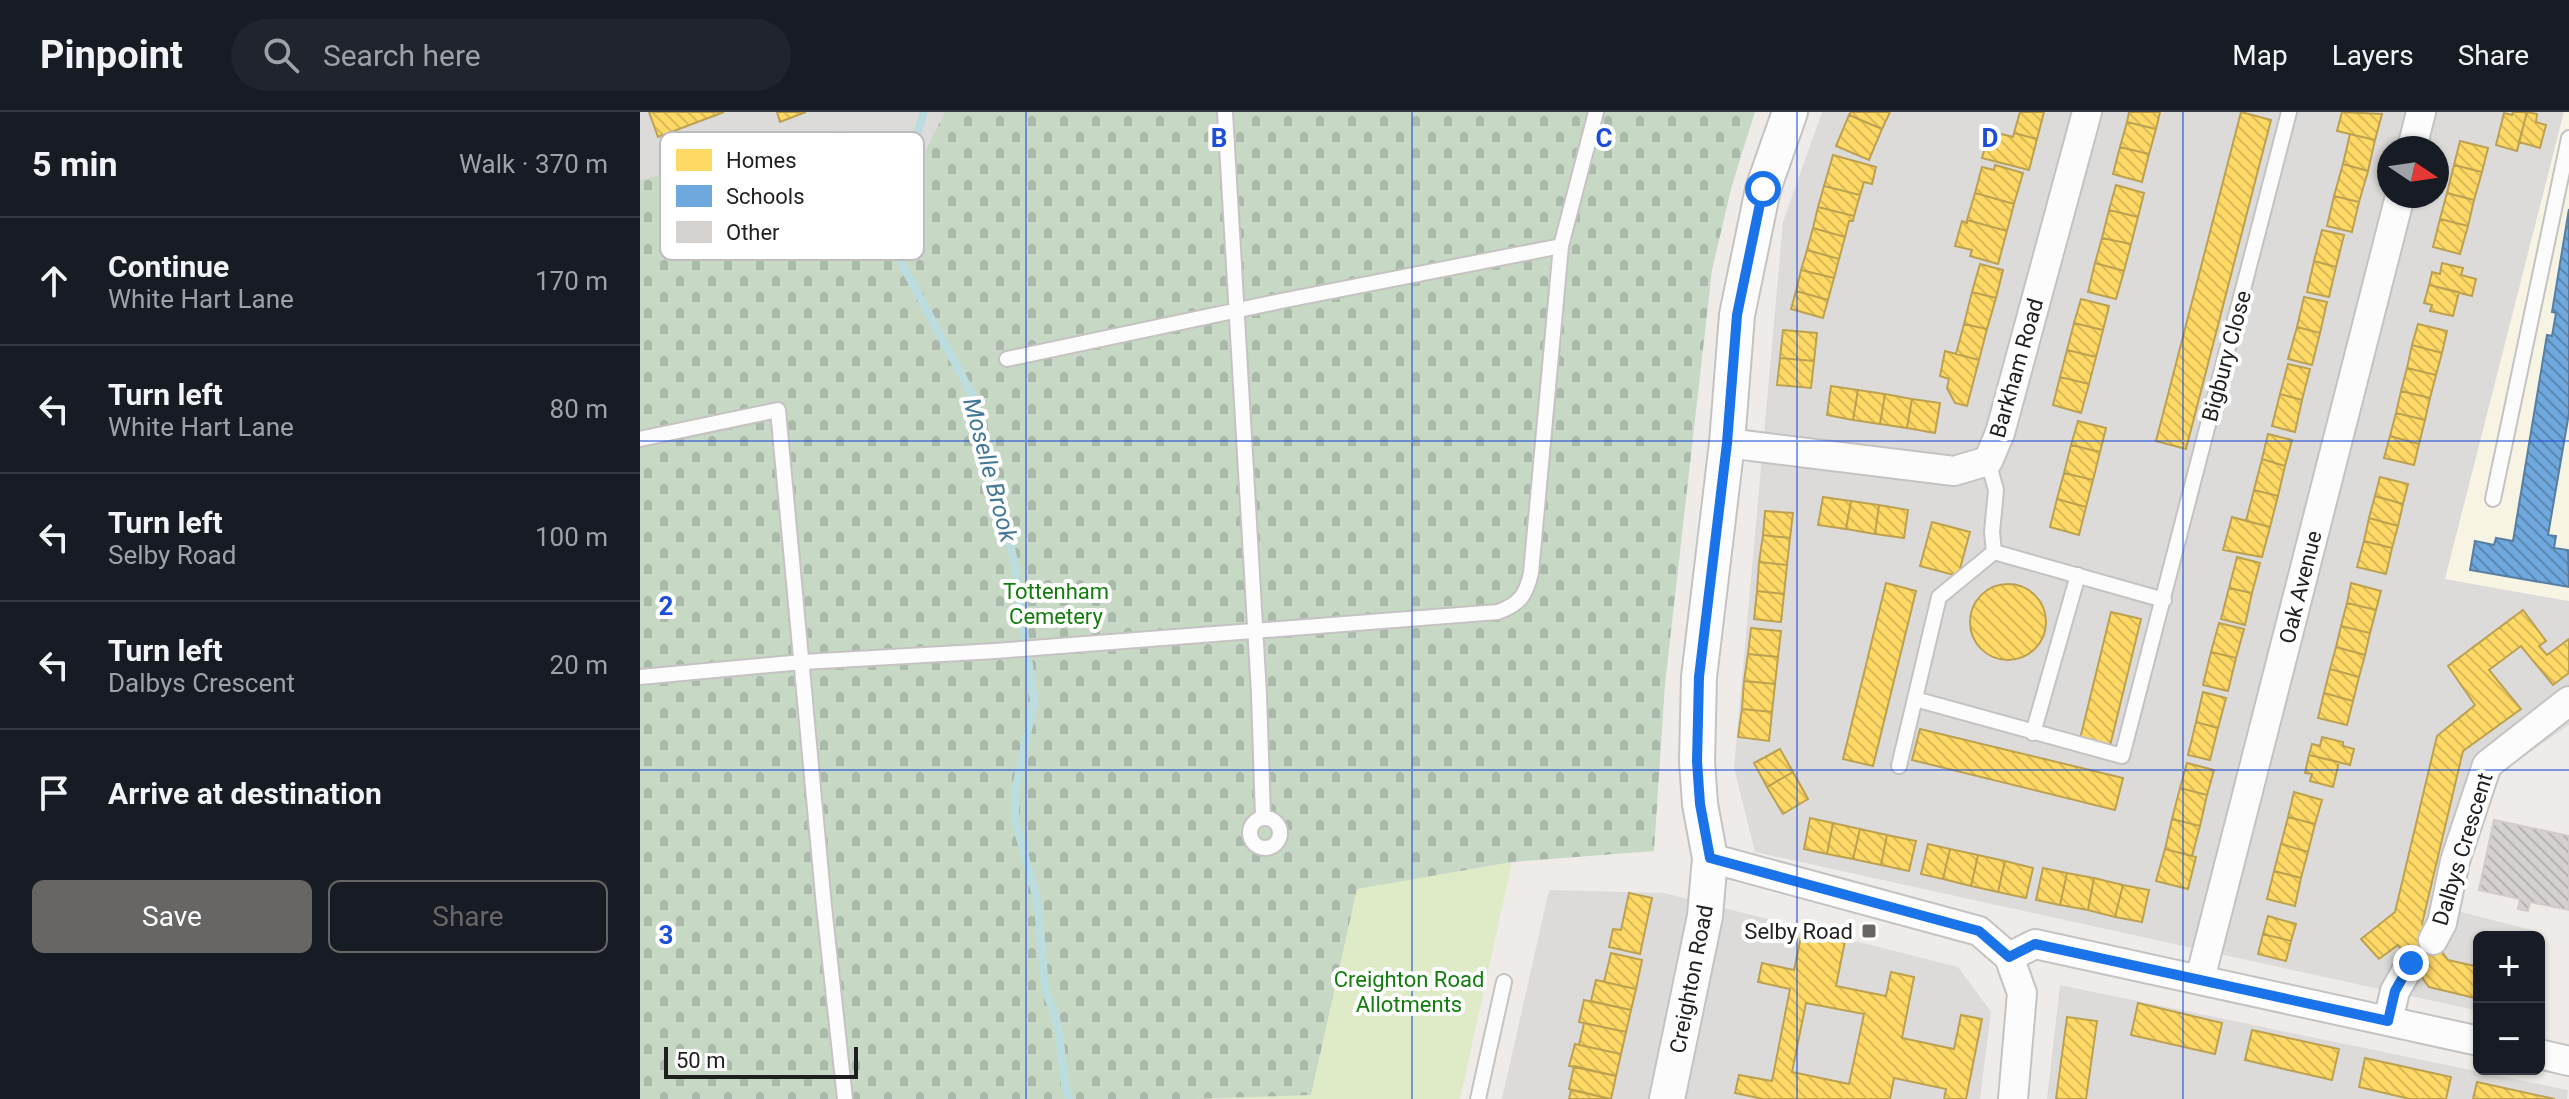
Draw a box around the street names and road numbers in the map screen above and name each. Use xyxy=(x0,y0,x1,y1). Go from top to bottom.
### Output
street label: Bigbury Close xyxy=(2197,288,2256,424)
street label: Barkham Road xyxy=(1985,296,2048,441)
street label: Oak Avenue xyxy=(2274,528,2327,646)
street label: Dalbys Crescent xyxy=(2427,770,2498,929)
street label: Creighton Road xyxy=(1665,903,1718,1055)

